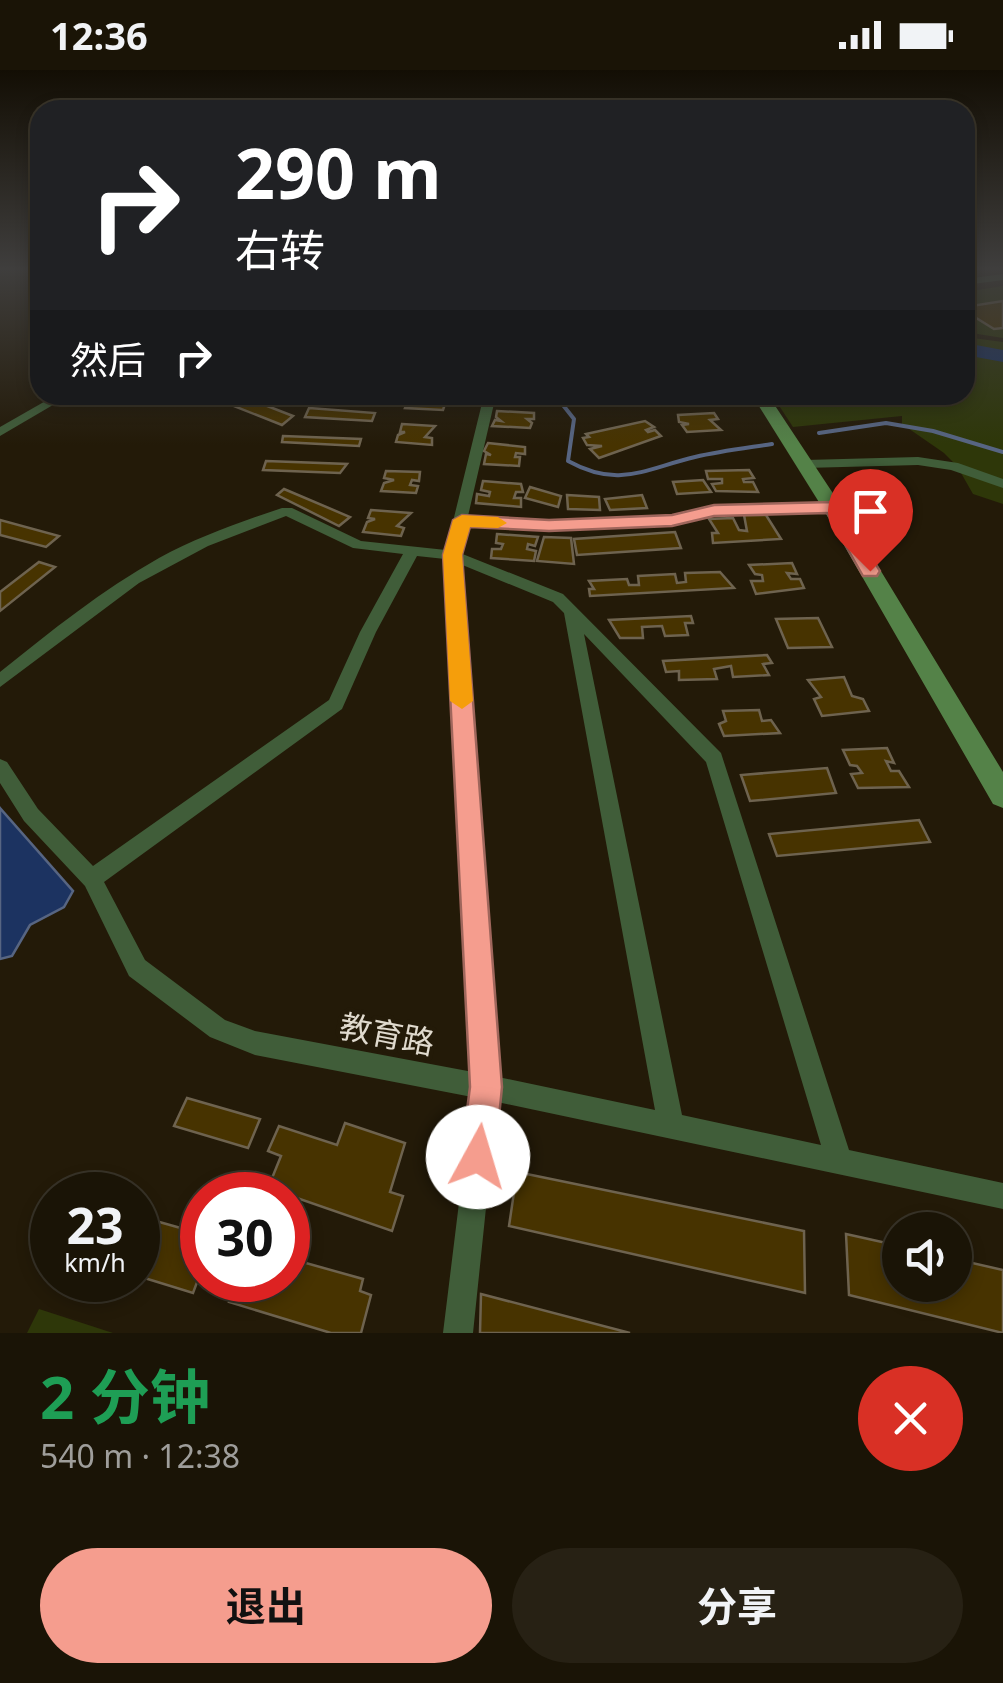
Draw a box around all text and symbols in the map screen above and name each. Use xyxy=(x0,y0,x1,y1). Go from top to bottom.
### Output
text: 12:36 xyxy=(50,9,148,61)
text: 290 m xyxy=(235,124,442,220)
icon: right xyxy=(70,140,200,270)
text: 右转 xyxy=(235,219,325,280)
icon: right xyxy=(166,330,221,385)
text: 然后 xyxy=(70,333,146,385)
pin xyxy=(828,469,913,572)
icon: arrive xyxy=(843,484,898,539)
street label: 教育路 xyxy=(336,1003,439,1064)
position arrow xyxy=(426,1105,530,1209)
speed limit sign: 30 xyxy=(180,1172,310,1302)
text: 23 xyxy=(66,1191,124,1259)
map controls xyxy=(882,1212,972,1302)
button: sound xyxy=(882,1212,972,1302)
text: km/h xyxy=(64,1245,126,1279)
text: 2 分钟 xyxy=(40,1355,210,1437)
button: close xyxy=(858,1366,963,1471)
text: 540 m · 12:38 xyxy=(40,1434,240,1477)
button: 退出 xyxy=(40,1548,492,1663)
button: 分享 xyxy=(512,1548,963,1663)

